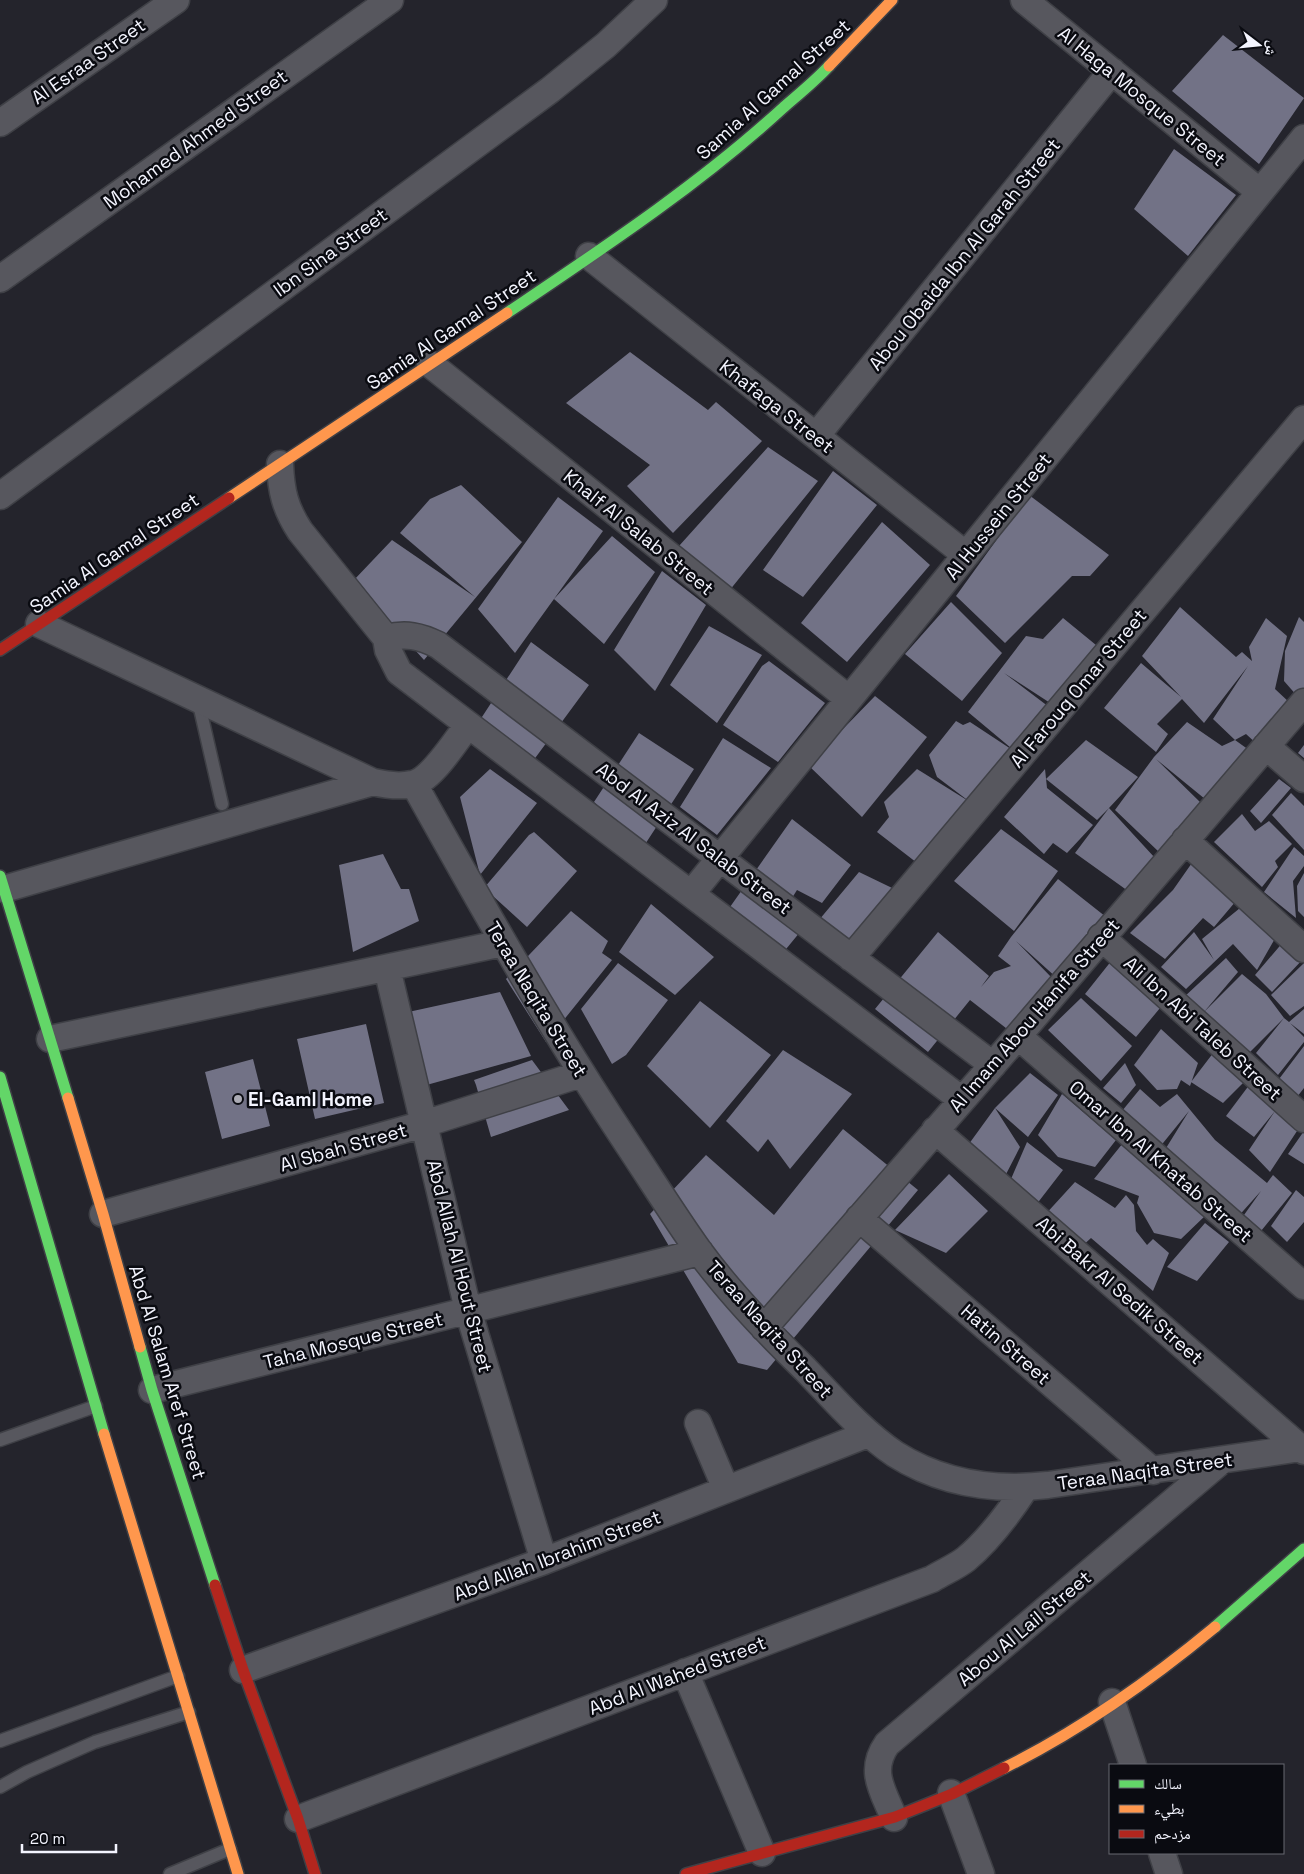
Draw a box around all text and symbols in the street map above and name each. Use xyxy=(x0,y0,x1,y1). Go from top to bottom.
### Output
street label: Al Esraa Street xyxy=(26,13,150,110)
street label: Samia Al Gamal Street xyxy=(691,14,856,165)
north arrow xyxy=(1234,20,1284,70)
street label: Al Haga Mosque Street xyxy=(1053,21,1231,172)
text: ش xyxy=(1261,39,1282,58)
street label: Mohamed Ahmed Street xyxy=(98,64,292,215)
street label: Abou Obaida Ibn Al Garah Street xyxy=(863,133,1066,375)
street label: Ibn Sina Street xyxy=(268,203,392,302)
street label: Samia Al Gamal Street xyxy=(362,263,541,395)
street label: Khafaga Street xyxy=(714,354,839,459)
street label: Al Hussein Street xyxy=(940,448,1057,585)
street label: Khalf Al Salab Street xyxy=(558,464,719,601)
street label: Samia Al Gamal Street xyxy=(25,487,204,619)
street label: Al Farouq Omar Street xyxy=(1005,604,1152,773)
street label: Abd Al Aziz Al Salab Street xyxy=(591,757,796,920)
street label: Al Imam Abou Hanifa Street xyxy=(943,913,1125,1117)
street label: Teraa Naqita Street xyxy=(480,917,593,1081)
street label: Ali Ibn Abi Taleb Street xyxy=(1118,951,1287,1106)
street label: Omar Ibn Al Khatab Street xyxy=(1064,1075,1258,1248)
place label: El-Gaml Home xyxy=(248,1087,373,1112)
marker: El-Gaml Home xyxy=(232,1093,244,1105)
street label: Al Sbah Street xyxy=(277,1117,410,1178)
street label: Abd Allah Al Hout Street xyxy=(421,1157,498,1375)
street label: Abi Bakr Al Sedik Street xyxy=(1031,1211,1209,1370)
street label: Teraa Naqita Street xyxy=(701,1255,838,1403)
street label: Abd Al Salam Aref Street xyxy=(123,1262,212,1482)
street label: Hatin Street xyxy=(956,1299,1056,1390)
street label: Taha Mosque Street xyxy=(261,1306,445,1375)
street label: Teraa Naqita Street xyxy=(1056,1447,1234,1496)
street label: Abd Allah Ibrahim Street xyxy=(450,1504,664,1607)
street label: Abou Al Lail Street xyxy=(952,1565,1096,1692)
street label: Abd Al Wahed Street xyxy=(585,1630,769,1721)
legend xyxy=(1109,1764,1284,1854)
text: سالك xyxy=(1154,1774,1182,1793)
text: بطيء xyxy=(1154,1799,1184,1821)
scale bar xyxy=(22,1822,116,1854)
text: مزدحم xyxy=(1154,1824,1191,1844)
text: 20 m xyxy=(30,1829,65,1848)

